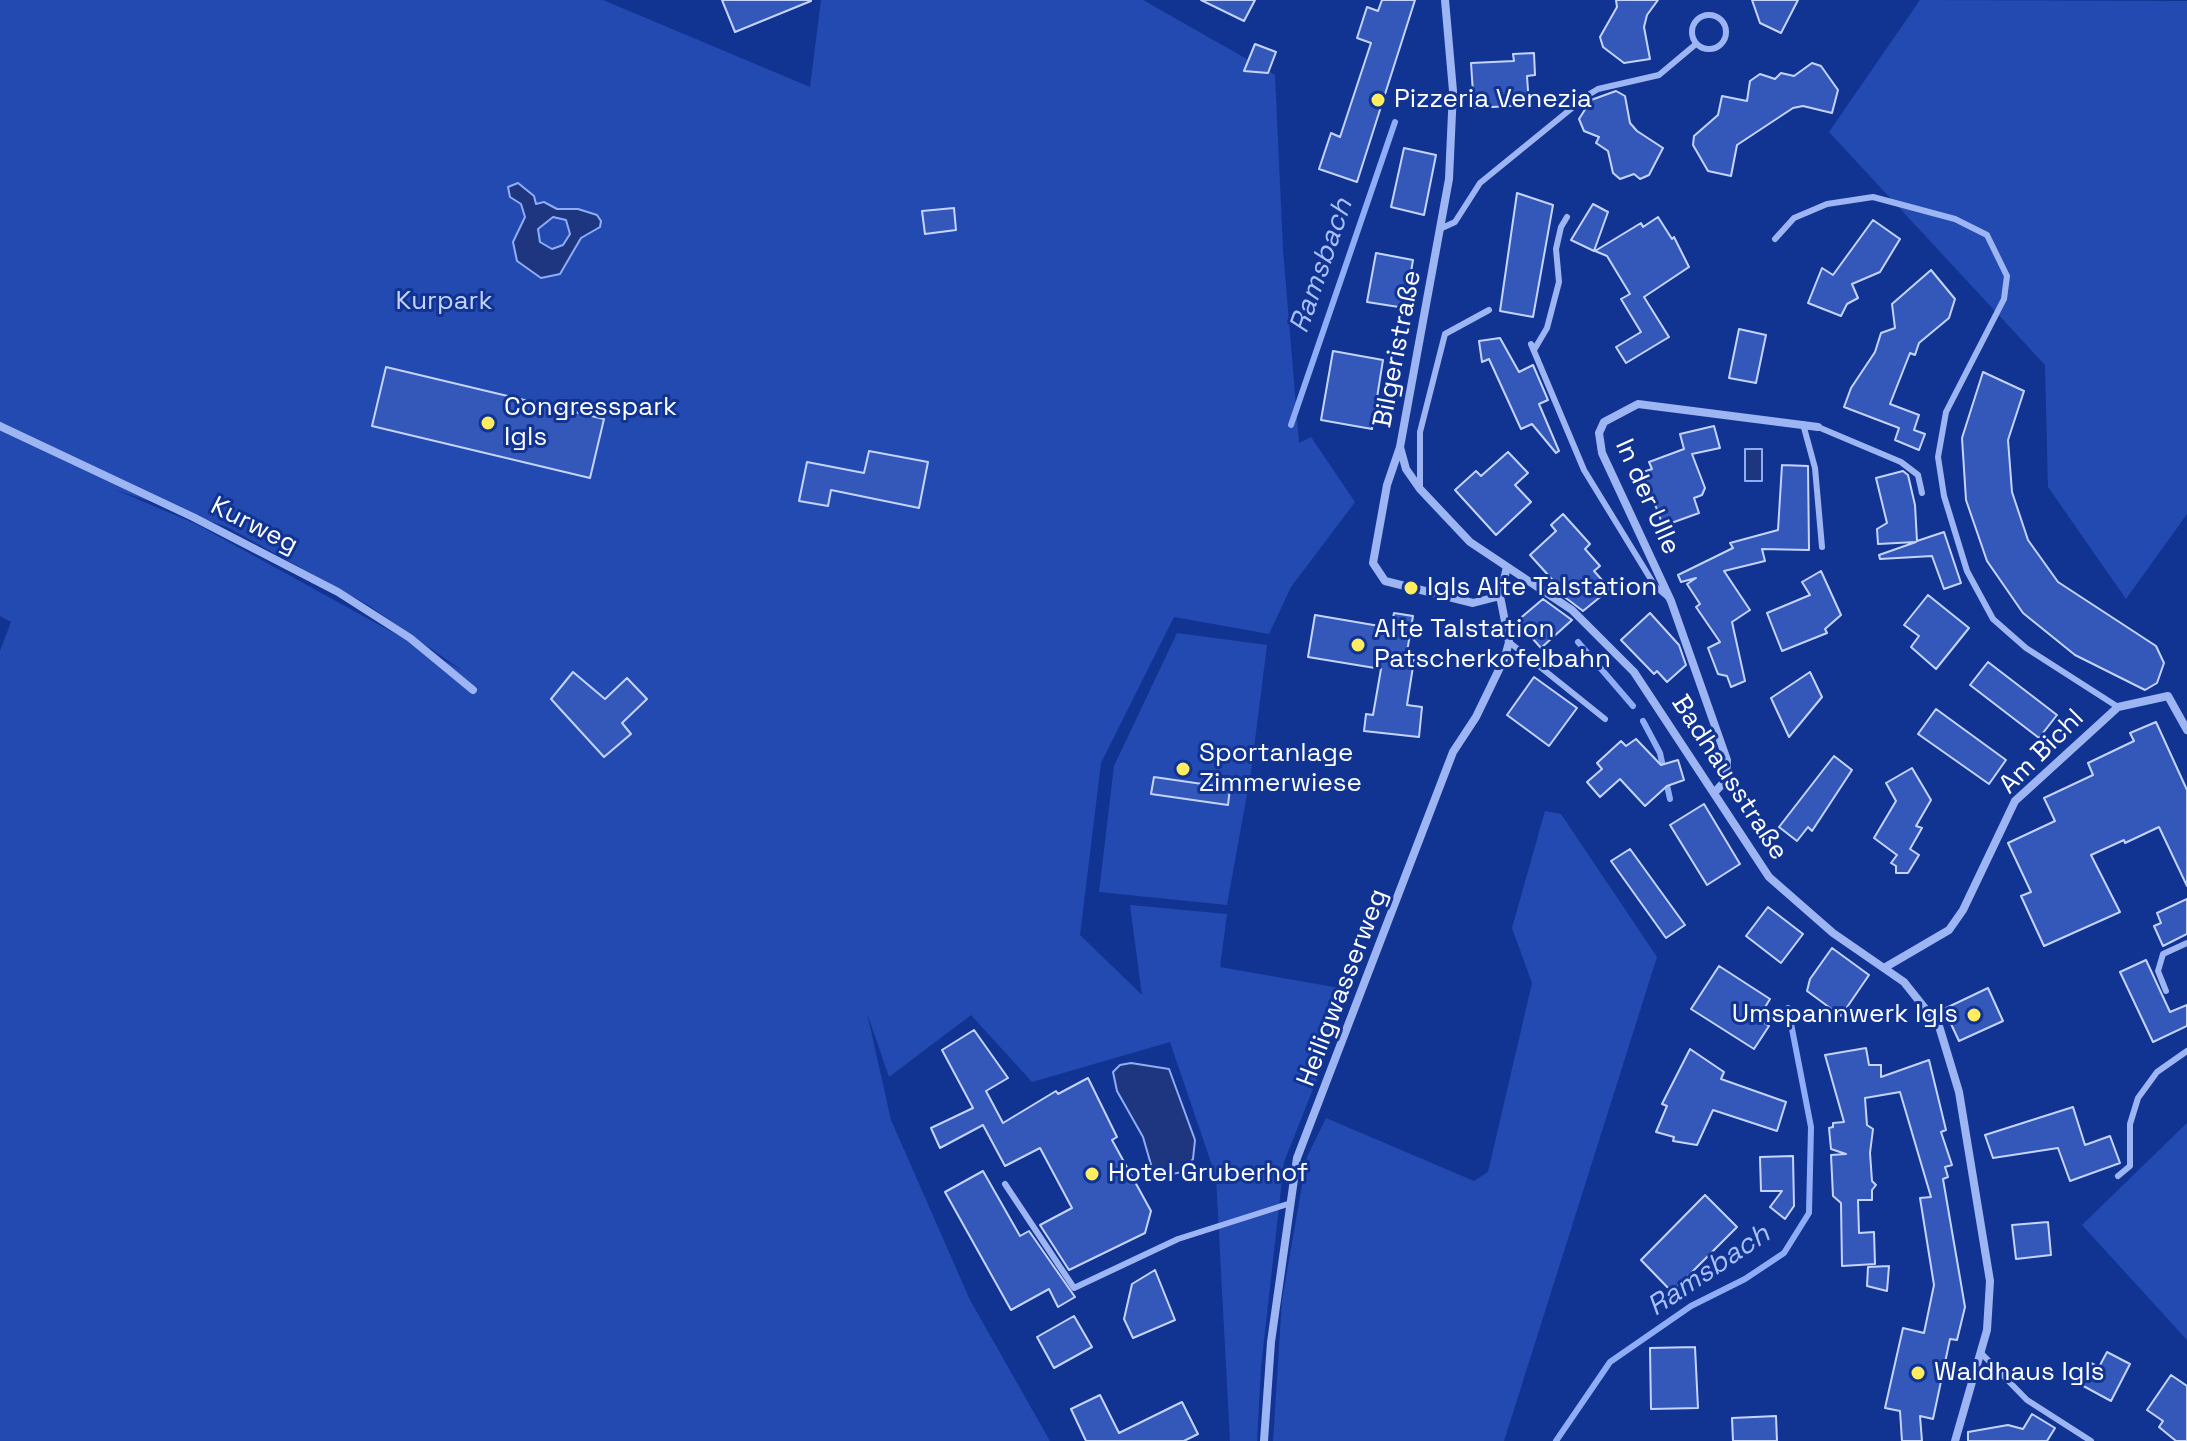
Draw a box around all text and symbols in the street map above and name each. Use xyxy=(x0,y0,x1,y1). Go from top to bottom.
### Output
place label: Pizzeria Venezia xyxy=(1394,84,1592,116)
marker: Pizzeria Venezia xyxy=(1369,91,1387,109)
water label: Ramsbach xyxy=(1283,194,1361,338)
street label: Bilgeristraße xyxy=(1367,268,1429,430)
park label: Kurpark xyxy=(396,286,492,318)
place label: Congresspark Igls xyxy=(504,392,677,454)
marker: Congresspark Igls xyxy=(479,414,497,432)
street label: In der Ulle xyxy=(1608,434,1686,560)
street label: Kurweg xyxy=(205,491,303,561)
place label: Igls Alte Talstation xyxy=(1427,572,1657,604)
marker: Igls Alte Talstation xyxy=(1402,579,1420,597)
place label: Alte Talstation Patscherkofelbahn xyxy=(1374,614,1611,676)
marker: Alte Talstation Patscherkofelbahn xyxy=(1349,636,1367,654)
street label: Badhausstraße xyxy=(1664,690,1794,866)
street label: Am Bichl xyxy=(1993,703,2091,801)
place label: Sportanlage Zimmerwiese xyxy=(1199,738,1362,800)
marker: Sportanlage Zimmerwiese xyxy=(1174,760,1192,778)
street label: Heiligwasserweg xyxy=(1291,885,1395,1091)
place label: Umspannwerk Igls xyxy=(1732,999,1958,1031)
marker: Umspannwerk Igls xyxy=(1965,1006,1983,1024)
place label: Hotel Gruberhof xyxy=(1108,1158,1308,1190)
marker: Hotel Gruberhof xyxy=(1083,1165,1101,1183)
water label: Ramsbach xyxy=(1641,1218,1777,1324)
place label: Waldhaus Igls xyxy=(1934,1357,2105,1389)
marker: Waldhaus Igls xyxy=(1909,1364,1927,1382)

